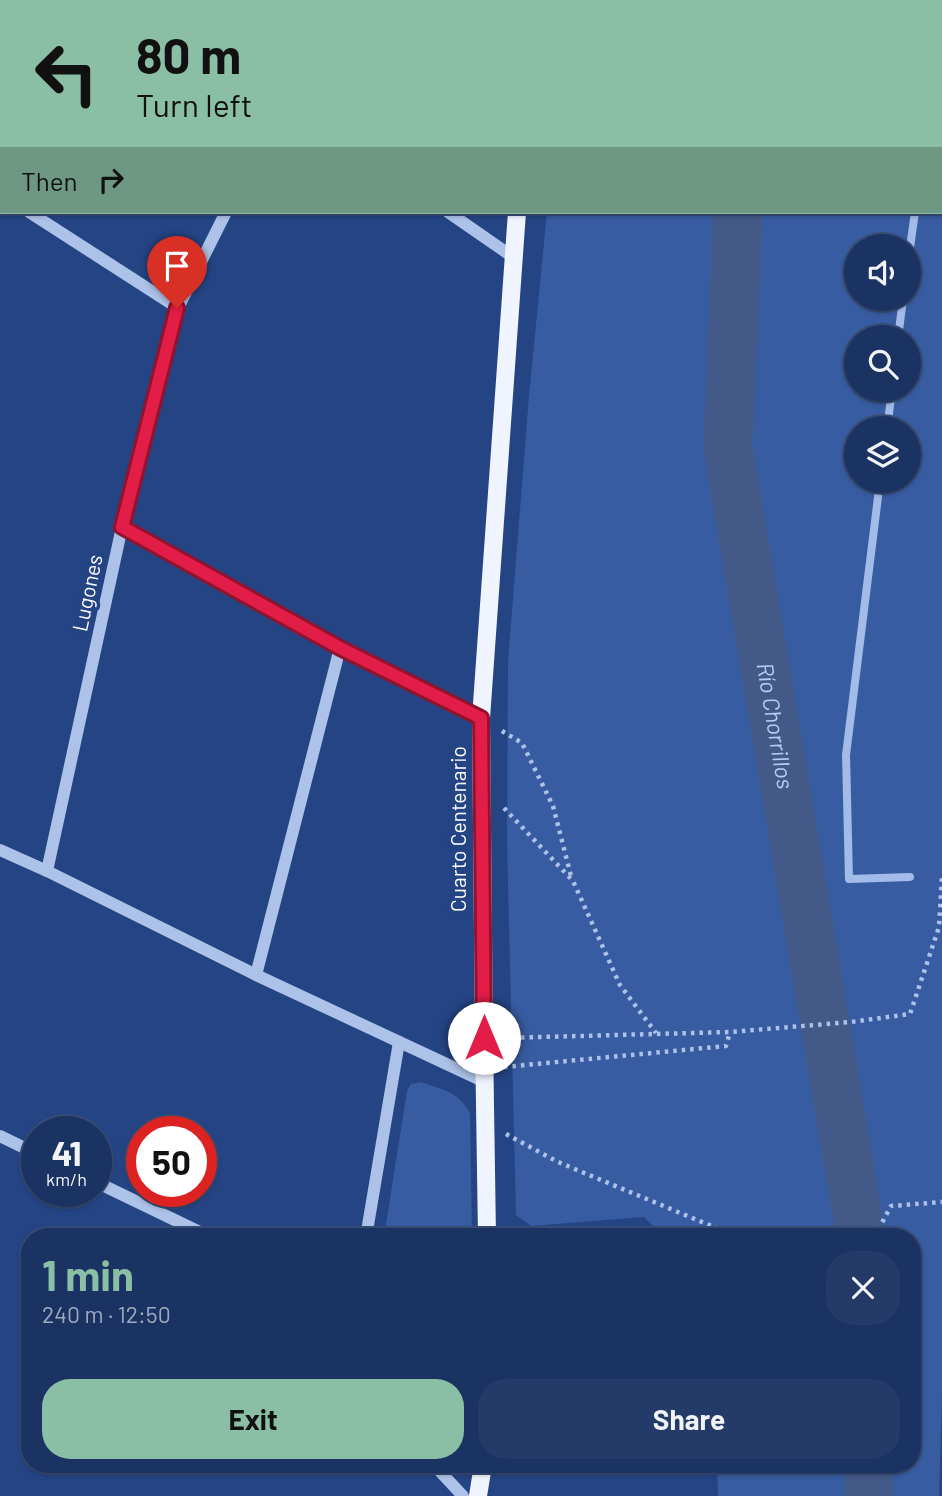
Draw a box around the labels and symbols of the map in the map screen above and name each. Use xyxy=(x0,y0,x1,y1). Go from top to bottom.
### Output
pin xyxy=(147,236,207,308)
street label: Lugones xyxy=(66,552,107,634)
water label: Río Chorrillos xyxy=(752,660,800,791)
street label: Cuarto Centenario xyxy=(445,746,470,912)
position arrow xyxy=(447,1001,521,1075)
speed limit sign: 50 xyxy=(126,1116,217,1207)

